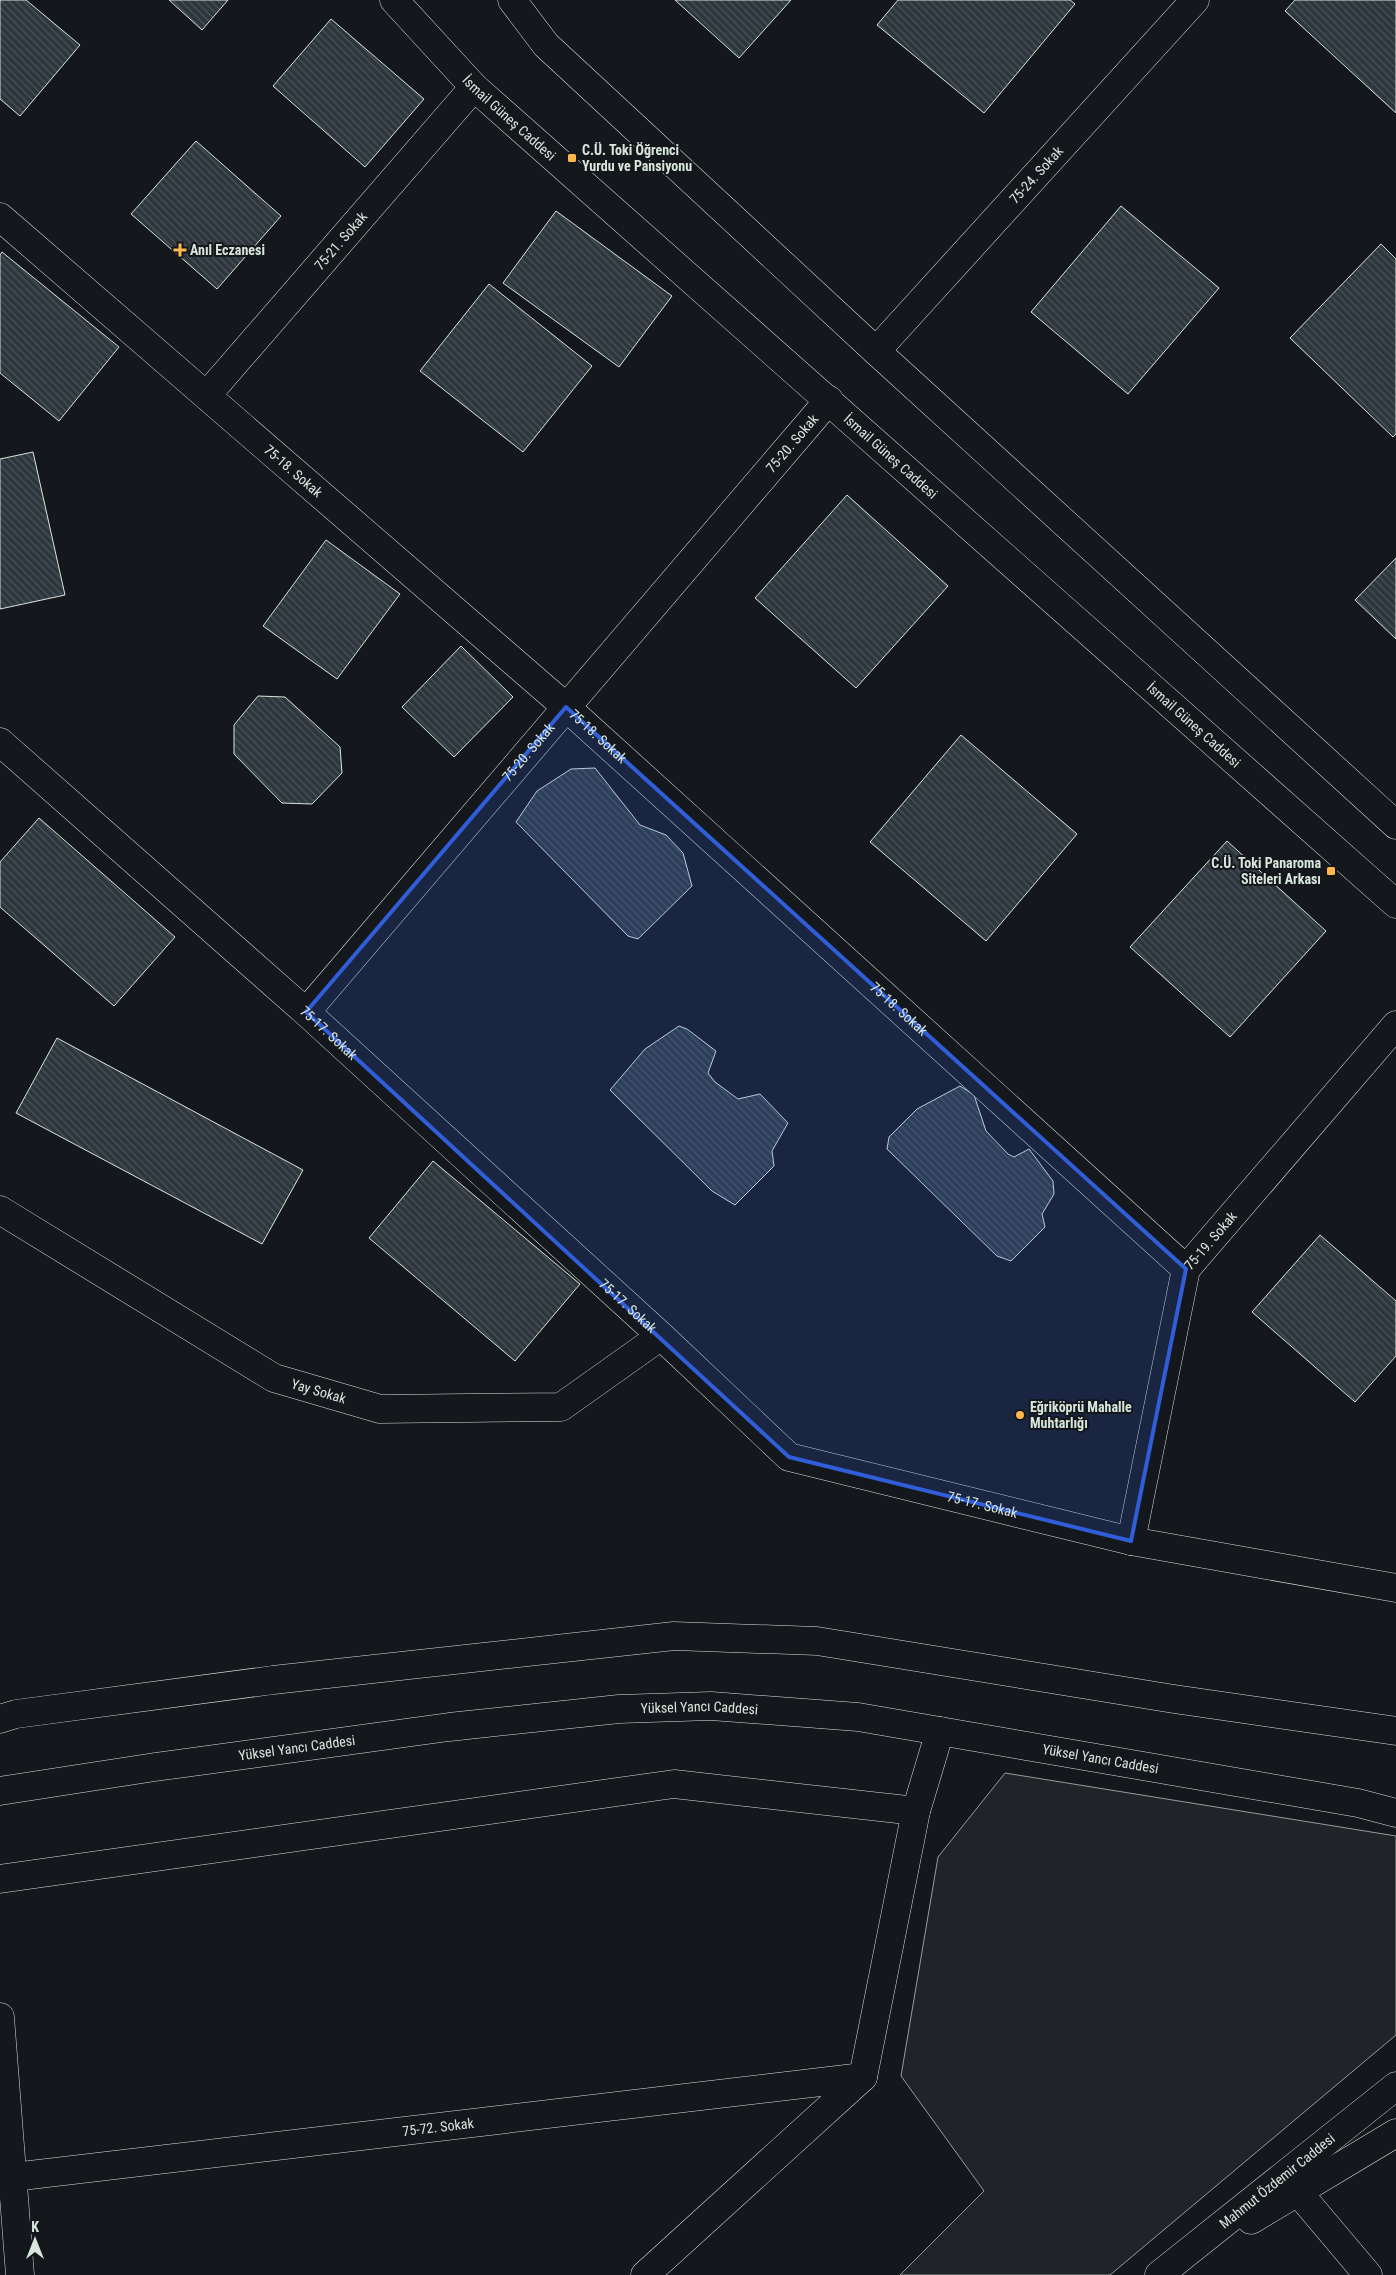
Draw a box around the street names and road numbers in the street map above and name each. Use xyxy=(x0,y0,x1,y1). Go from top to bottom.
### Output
street label: İsmail Güneş Caddesi xyxy=(459,72,559,164)
street label: 75-24. Sokak xyxy=(1006,142,1067,207)
street label: 75-21. Sokak xyxy=(311,208,371,273)
street label: 75-20. Sokak xyxy=(763,410,822,476)
street label: İsmail Güneş Caddesi xyxy=(841,411,941,502)
street label: 75-18. Sokak xyxy=(261,441,326,501)
street label: İsmail Güneş Caddesi xyxy=(1144,679,1244,771)
street label: 75-18. Sokak xyxy=(566,706,631,767)
street label: 75-20. Sokak xyxy=(499,719,558,784)
street label: 75-18. Sokak xyxy=(867,979,931,1039)
street label: 75-17. Sokak xyxy=(297,1003,361,1063)
street label: 75-19. Sokak xyxy=(1181,1208,1240,1273)
street label: 75-17. Sokak xyxy=(596,1276,660,1336)
street label: Yay Sokak xyxy=(290,1376,349,1407)
street label: 75-17. Sokak xyxy=(946,1488,1020,1521)
street label: Yüksel Yancı Caddesi xyxy=(640,1698,759,1718)
street label: Yüksel Yancı Caddesi xyxy=(237,1732,356,1764)
street label: Yüksel Yancı Caddesi xyxy=(1041,1741,1160,1777)
street label: 75-72. Sokak xyxy=(402,2115,475,2139)
street label: Mahmut Özdemir Caddesi xyxy=(1216,2130,1338,2232)

